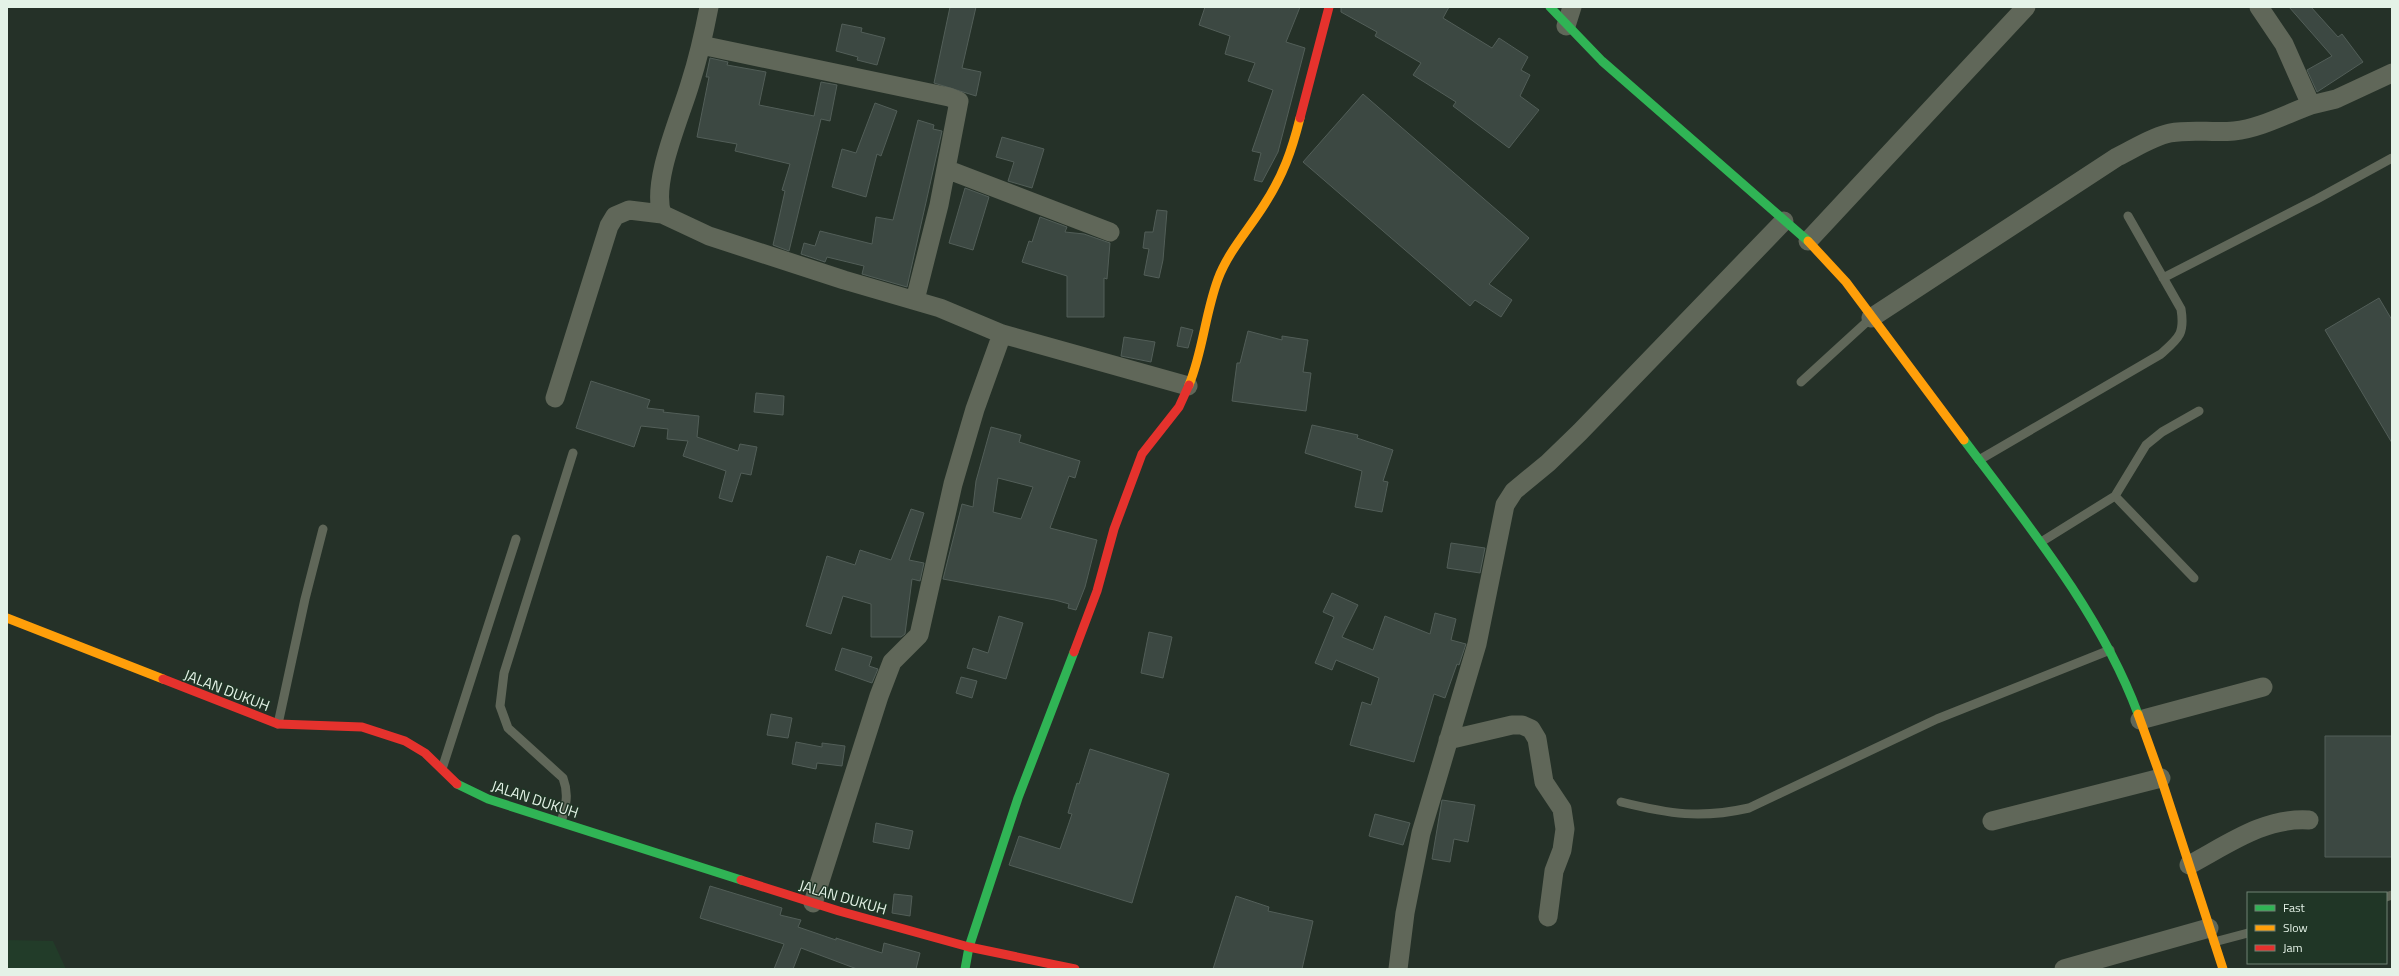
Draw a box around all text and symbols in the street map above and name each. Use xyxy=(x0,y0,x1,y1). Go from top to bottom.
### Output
street label: JALAN DUKUH xyxy=(181,663,273,717)
street label: JALAN DUKUH xyxy=(488,774,582,824)
street label: JALAN DUKUH xyxy=(796,873,890,921)
legend xyxy=(2247,892,2387,964)
text: Fast xyxy=(2283,898,2306,917)
text: Slow xyxy=(2283,918,2308,937)
text: Jam xyxy=(2283,938,2303,957)

